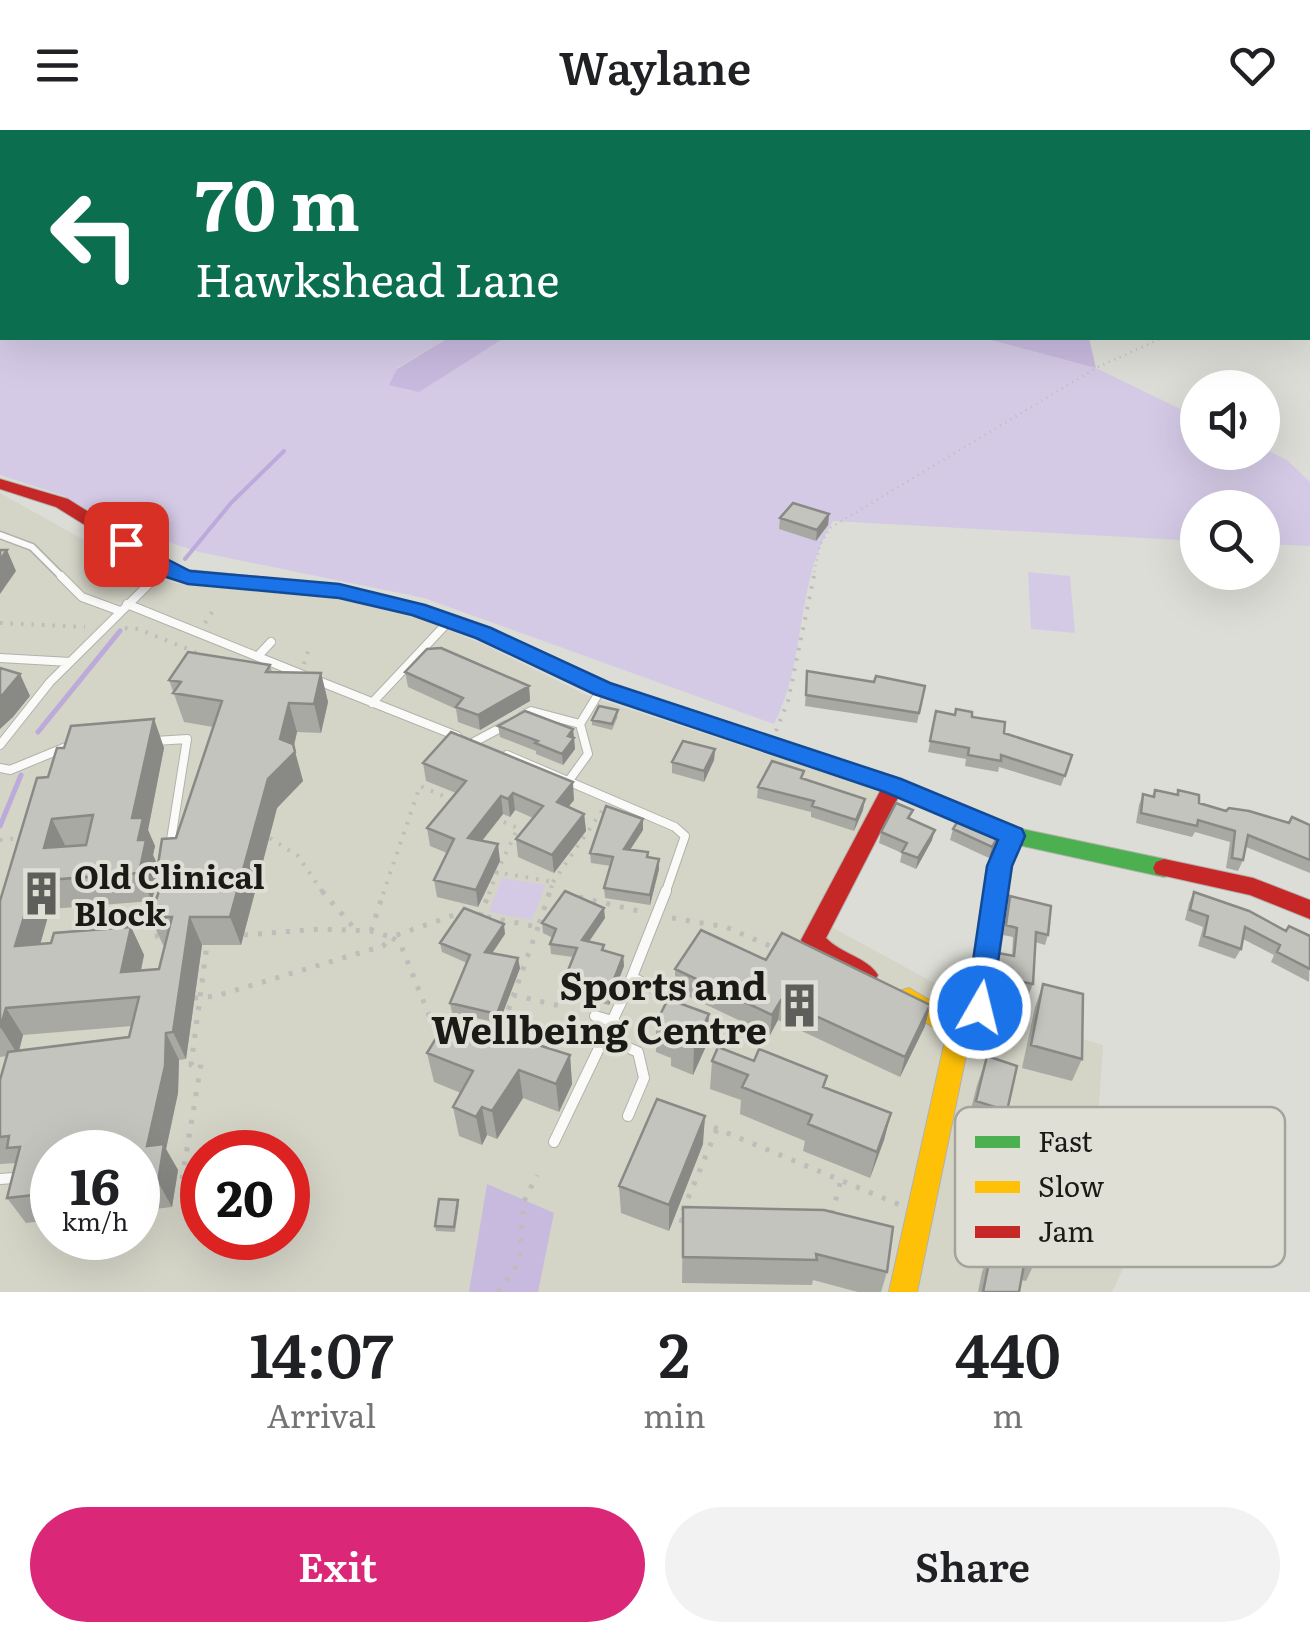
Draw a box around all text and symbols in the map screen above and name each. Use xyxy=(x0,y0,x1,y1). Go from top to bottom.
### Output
text: Waylane xyxy=(559,32,751,99)
icon: menu xyxy=(30,38,85,93)
icon: heart xyxy=(1225,38,1280,93)
text: 70 m xyxy=(195,149,360,253)
icon: left xyxy=(30,170,160,300)
text: Hawkshead Lane xyxy=(195,244,560,311)
map controls xyxy=(1180,370,1280,590)
button: sound xyxy=(1180,370,1280,470)
button: search xyxy=(1180,490,1280,590)
pin xyxy=(84,502,169,587)
icon: arrive xyxy=(99,517,154,572)
place label: Old Clinical Block xyxy=(74,851,265,936)
building icon: Old Clinical Block xyxy=(17,869,65,917)
place label: Sports and Wellbeing Centre xyxy=(431,955,767,1056)
position arrow xyxy=(928,956,1032,1060)
building icon: Sports and Wellbeing Centre xyxy=(776,981,824,1029)
legend xyxy=(955,1107,1285,1267)
text: Fast xyxy=(1038,1119,1093,1161)
speed limit sign: 20 xyxy=(180,1130,310,1260)
text: 16 xyxy=(70,1146,120,1220)
text: Slow xyxy=(1038,1164,1104,1206)
text: km/h xyxy=(62,1202,128,1239)
text: Jam xyxy=(1038,1209,1094,1251)
text: 14:07 xyxy=(249,1307,394,1396)
text: 2 xyxy=(659,1307,690,1396)
text: 440 xyxy=(955,1307,1061,1396)
text: Arrival xyxy=(267,1390,376,1438)
text: min xyxy=(643,1390,706,1438)
text: m xyxy=(992,1390,1023,1438)
button: Exit xyxy=(30,1507,645,1622)
button: Share xyxy=(665,1507,1280,1622)

